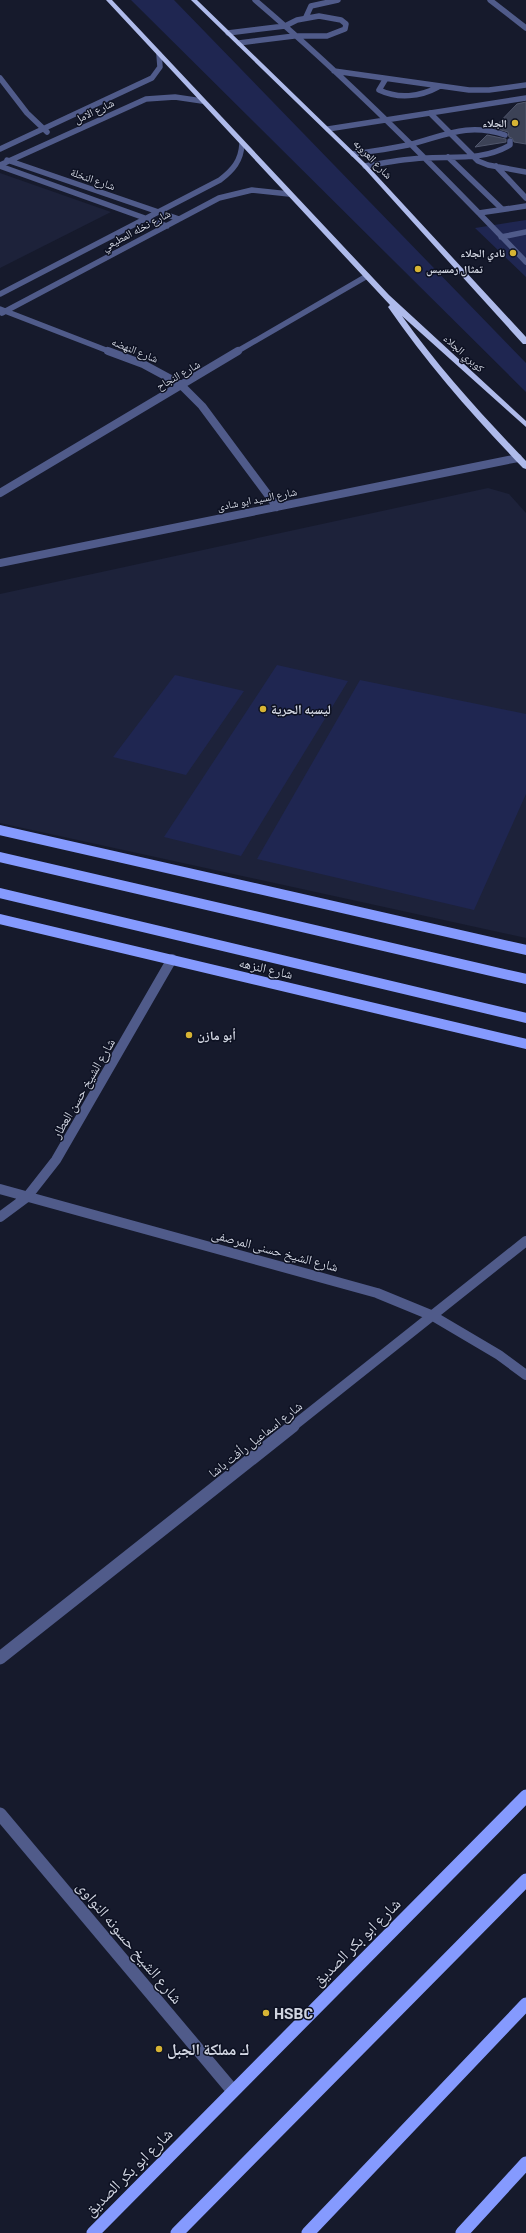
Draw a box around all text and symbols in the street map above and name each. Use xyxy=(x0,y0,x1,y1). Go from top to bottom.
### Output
street label: شارع الامل xyxy=(72,96,116,126)
place label: الجلاء xyxy=(482,116,507,130)
marker: الجلاء xyxy=(510,118,520,128)
street label: شارع العروبه xyxy=(351,136,395,182)
street label: شارع النخلة xyxy=(69,165,117,193)
street label: شارع نخله المطيعي xyxy=(99,206,174,256)
place label: نادي الجلاء xyxy=(460,246,505,262)
marker: نادي الجلاء xyxy=(508,248,518,258)
place label: تمثال رمسيس xyxy=(426,262,483,277)
marker: تمثال رمسيس xyxy=(413,264,423,274)
street label: كوبري الجلاء xyxy=(440,331,488,377)
street label: شارع النهضه xyxy=(110,334,160,366)
street label: شارع النجاح xyxy=(154,357,202,393)
street label: شارع السيد ابو شادى xyxy=(216,484,298,514)
place label: ليسبه الحرية xyxy=(271,701,331,717)
marker: ليسبه الحرية xyxy=(258,704,268,714)
street label: شارع النزهه xyxy=(237,954,294,984)
place label: أبو مازن xyxy=(197,1027,236,1043)
marker: أبو مازن xyxy=(184,1030,194,1040)
street label: شارع الشيخ حسن العطار xyxy=(47,1035,120,1143)
street label: شارع الشيخ حسنى المرصفى xyxy=(209,1225,340,1277)
street label: شارع اسماعيل رأفت باشا xyxy=(205,1397,306,1482)
street label: شارع الشيخ حسونه النواوى xyxy=(72,1876,187,2008)
street label: شارع ابو بكر الصديق xyxy=(308,1894,405,1991)
place label: HSBC xyxy=(274,2003,313,2022)
marker: HSBC xyxy=(261,2008,271,2018)
place label: ك مملكة الجبل xyxy=(167,2039,249,2059)
marker: ك مملكة الجبل xyxy=(154,2044,164,2054)
street label: شارع ابو بكر الصديق xyxy=(80,2124,177,2221)

